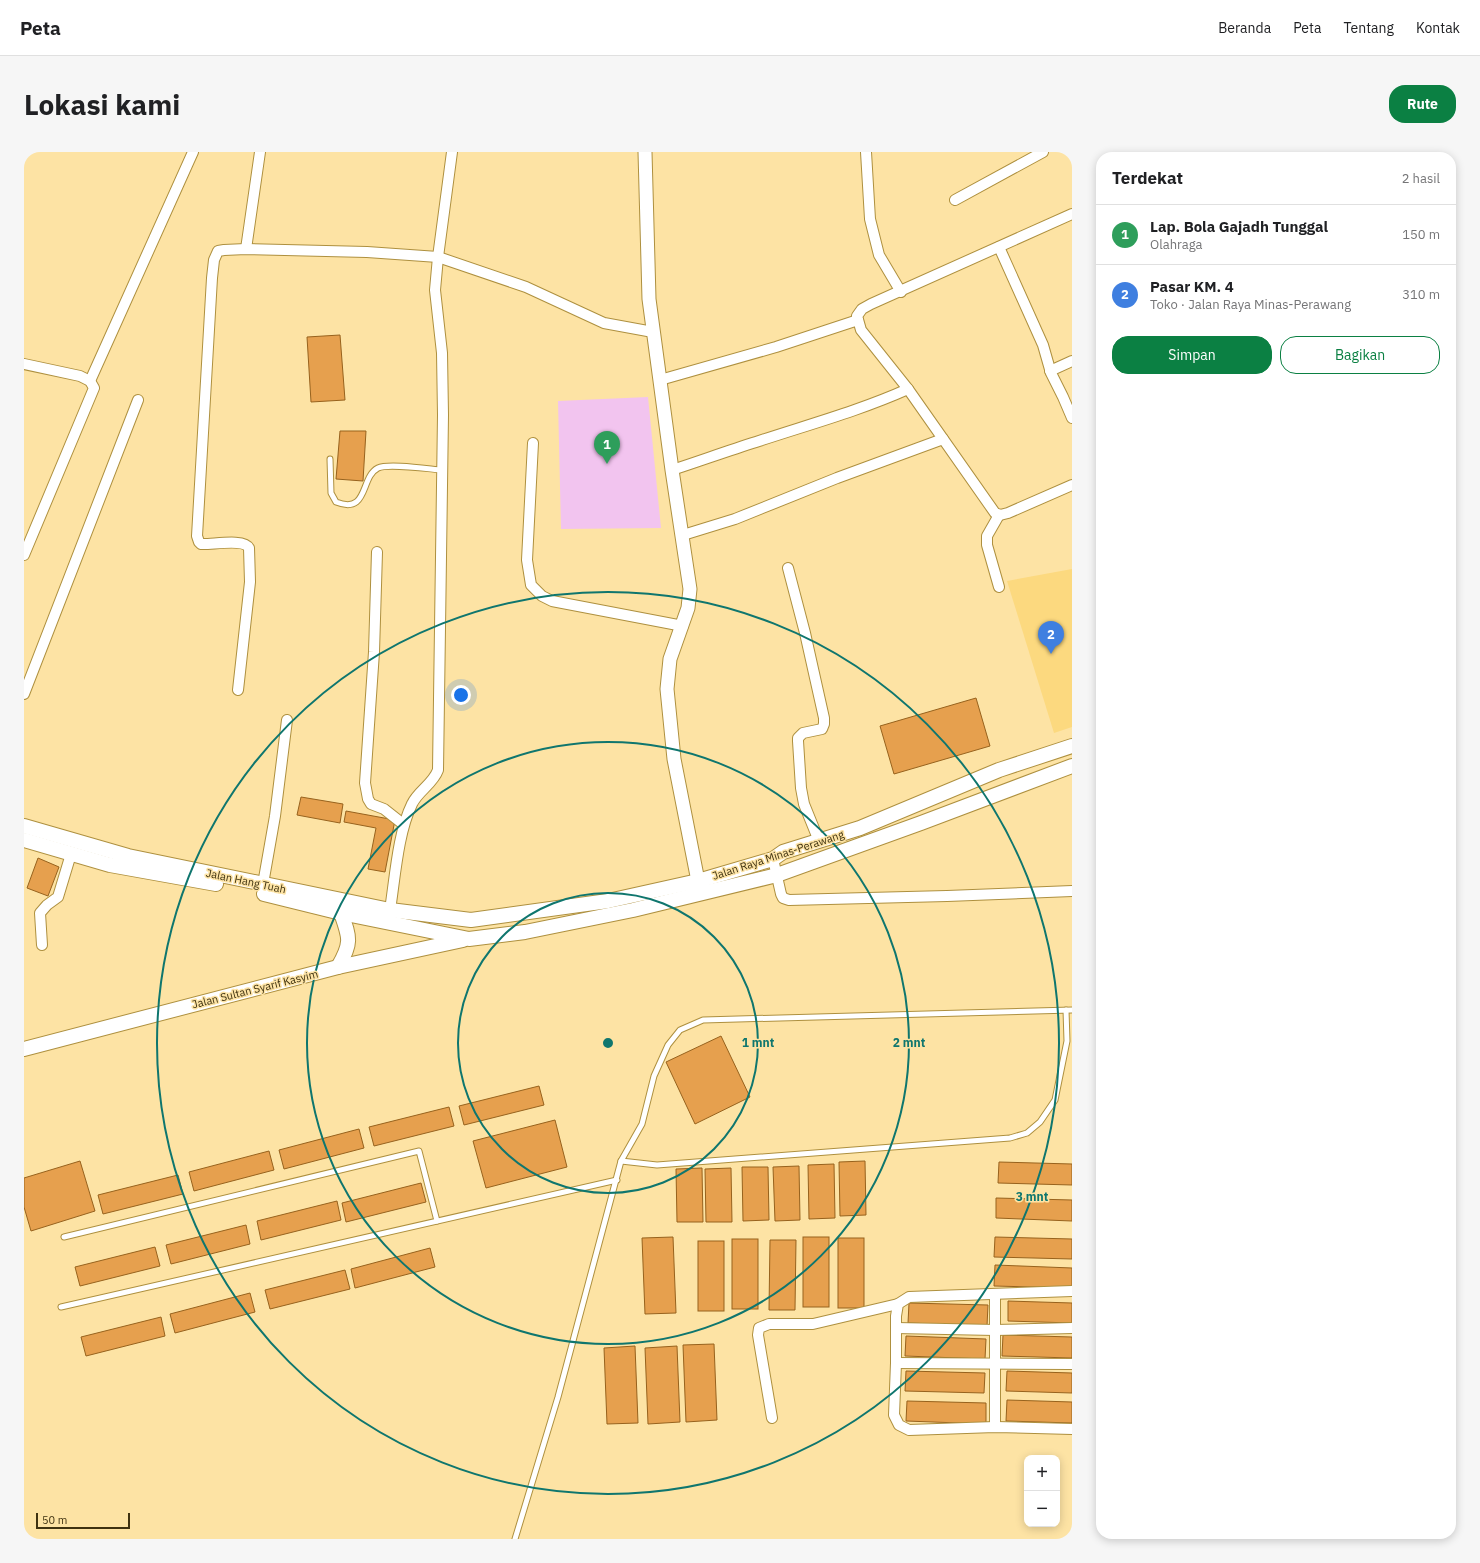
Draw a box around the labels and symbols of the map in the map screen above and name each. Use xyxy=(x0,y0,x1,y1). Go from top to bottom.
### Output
pin: 1 xyxy=(594,431,620,464)
pin: 2 xyxy=(1038,621,1064,654)
your location xyxy=(451,685,471,705)
street label: Jalan Raya Minas-Perawang xyxy=(710,827,846,883)
street label: Jalan Hang Tuah xyxy=(205,866,287,896)
street label: Jalan Sultan Syarif Kasyim xyxy=(190,967,320,1011)
text: 1 mnt xyxy=(742,1035,775,1050)
text: 2 mnt xyxy=(893,1035,926,1050)
centre of rings xyxy=(601,1036,615,1050)
text: 3 mnt xyxy=(1016,1189,1049,1204)
scale bar xyxy=(36,1511,130,1530)

